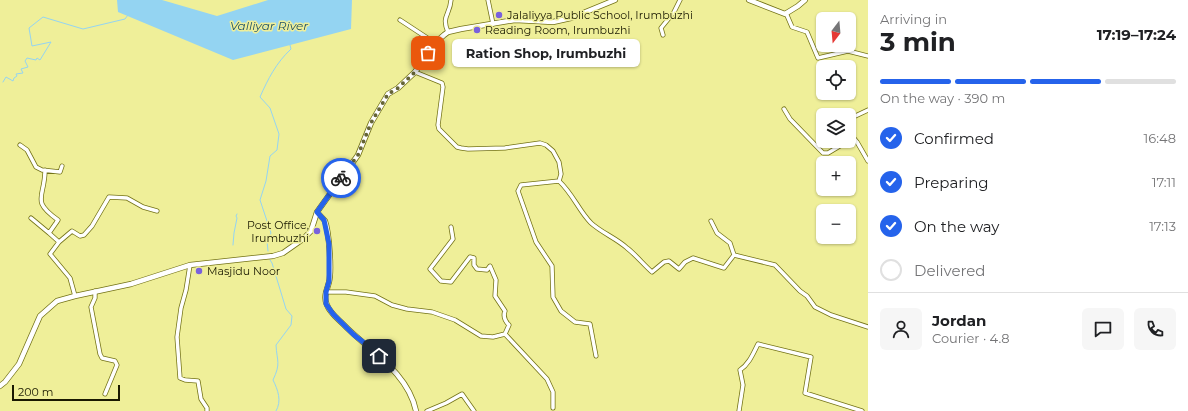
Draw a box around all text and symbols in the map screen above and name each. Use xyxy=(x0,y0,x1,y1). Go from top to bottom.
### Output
place label: Jalaliyya Public School, Irumbuzhi xyxy=(506,8,693,22)
marker: Jalaliyya Public School, Irumbuzhi xyxy=(494,10,504,20)
text: Arriving in xyxy=(880,11,947,27)
north arrow xyxy=(816,12,856,52)
map controls xyxy=(816,12,856,244)
water label: Valliyar River xyxy=(230,18,308,33)
place label: Reading Room, Irumbuzhi xyxy=(485,23,631,37)
marker: Reading Room, Irumbuzhi xyxy=(472,25,482,35)
text: 17:19–17:24 xyxy=(1097,25,1176,44)
text: 3 min xyxy=(880,26,956,58)
pin xyxy=(411,36,445,70)
callout: Ration Shop, Irumbuzhi xyxy=(452,39,640,67)
icon: bag xyxy=(417,42,439,64)
text: Ration Shop, Irumbuzhi xyxy=(466,45,626,61)
button: locate xyxy=(816,60,856,100)
text: On the way · 390 m xyxy=(880,90,1005,106)
button: layers xyxy=(816,108,856,148)
icon: check xyxy=(880,127,902,149)
text: Confirmed xyxy=(914,129,994,148)
text: 16:48 xyxy=(1144,130,1176,146)
button: + xyxy=(816,156,856,196)
courier xyxy=(321,158,361,198)
icon: bike xyxy=(330,167,352,189)
icon: check xyxy=(880,171,902,193)
text: Preparing xyxy=(914,173,989,192)
text: 17:11 xyxy=(1152,174,1176,190)
button: − xyxy=(816,204,856,244)
icon: check xyxy=(880,215,902,237)
text: On the way xyxy=(914,217,999,236)
place label: Post Office, Irumbuzhi xyxy=(247,218,309,245)
text: 17:13 xyxy=(1149,218,1176,234)
marker: Post Office, Irumbuzhi xyxy=(312,226,322,236)
text: Delivered xyxy=(914,261,986,280)
place label: Masjidu Noor xyxy=(207,264,280,278)
marker: Masjidu Noor xyxy=(194,266,204,276)
button: person xyxy=(880,308,922,350)
button: chat xyxy=(1082,308,1124,350)
button: phone xyxy=(1134,308,1176,350)
text: Jordan xyxy=(932,311,986,330)
text: Courier · 4.8 xyxy=(932,330,1010,346)
pin xyxy=(362,339,396,373)
icon: home xyxy=(368,345,390,367)
scale bar xyxy=(12,383,120,402)
text: 200 m xyxy=(18,385,53,399)

